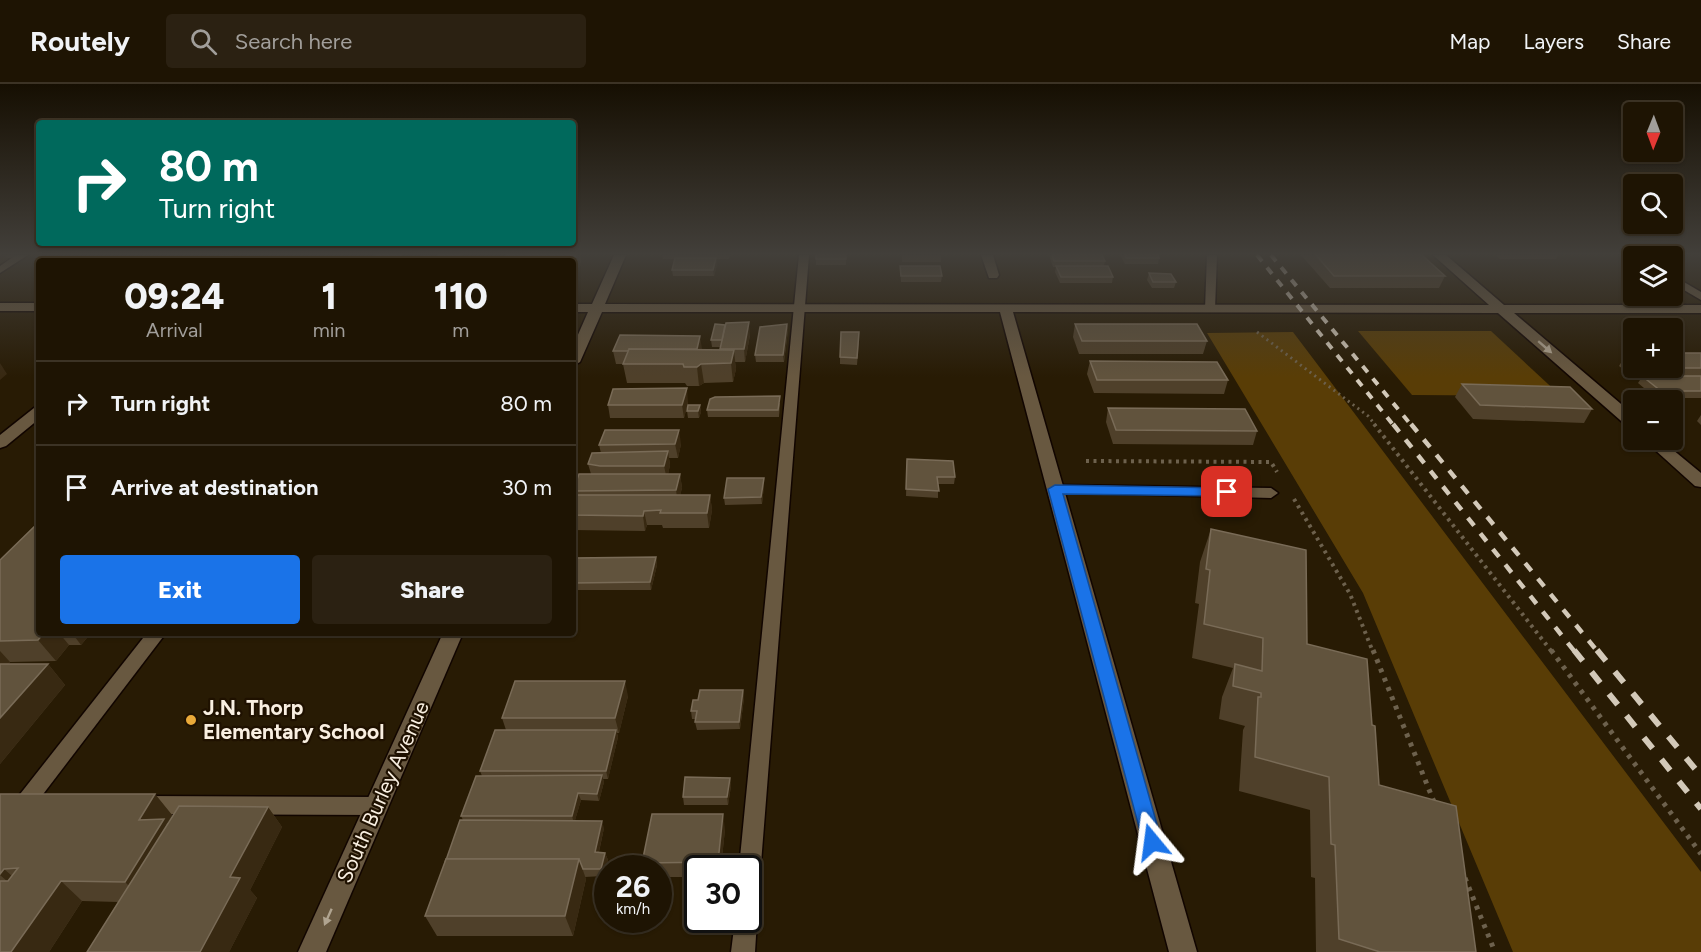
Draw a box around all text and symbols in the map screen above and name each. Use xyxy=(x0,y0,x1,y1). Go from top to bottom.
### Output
search box xyxy=(166,14,586,68)
text: Routely xyxy=(30,24,130,58)
icon: search xyxy=(187,25,220,58)
text: Search here xyxy=(235,28,352,55)
text: Map xyxy=(1450,29,1490,54)
text: Layers xyxy=(1523,29,1584,54)
text: Share xyxy=(1617,29,1671,54)
north arrow xyxy=(1623,102,1683,162)
map controls xyxy=(1623,102,1683,450)
text: 80 m xyxy=(159,141,259,192)
icon: right xyxy=(60,144,138,222)
button: search xyxy=(1623,174,1683,234)
text: Turn right xyxy=(159,192,275,225)
button: layers xyxy=(1623,246,1683,306)
text: 09:24 xyxy=(124,275,225,318)
text: 1 xyxy=(321,275,337,318)
text: 110 xyxy=(434,275,488,318)
text: Arrival xyxy=(146,318,203,342)
text: min xyxy=(313,318,346,342)
text: m xyxy=(452,318,469,342)
button: + xyxy=(1623,318,1683,378)
one-way arrow xyxy=(1537,340,1552,353)
icon: right xyxy=(60,387,93,420)
text: Turn right xyxy=(111,390,210,417)
text: 80 m xyxy=(500,390,552,417)
button: − xyxy=(1623,390,1683,450)
pin xyxy=(1201,466,1252,517)
icon: arrive xyxy=(60,471,93,504)
text: Arrive at destination xyxy=(111,474,319,501)
text: 30 m xyxy=(502,474,552,501)
icon: arrive xyxy=(1210,475,1243,508)
button: Exit xyxy=(60,555,300,624)
button: Share xyxy=(312,555,552,624)
place label: J.N. Thorp Elementary School xyxy=(203,695,384,744)
street label: South Burley Avenue xyxy=(331,697,434,887)
marker: J.N. Thorp Elementary School xyxy=(184,713,198,727)
position arrow xyxy=(1120,810,1184,874)
speed limit sign: 30 xyxy=(684,855,762,933)
text: 26 xyxy=(616,868,650,905)
text: km/h xyxy=(616,900,650,918)
one-way arrow xyxy=(322,908,332,926)

